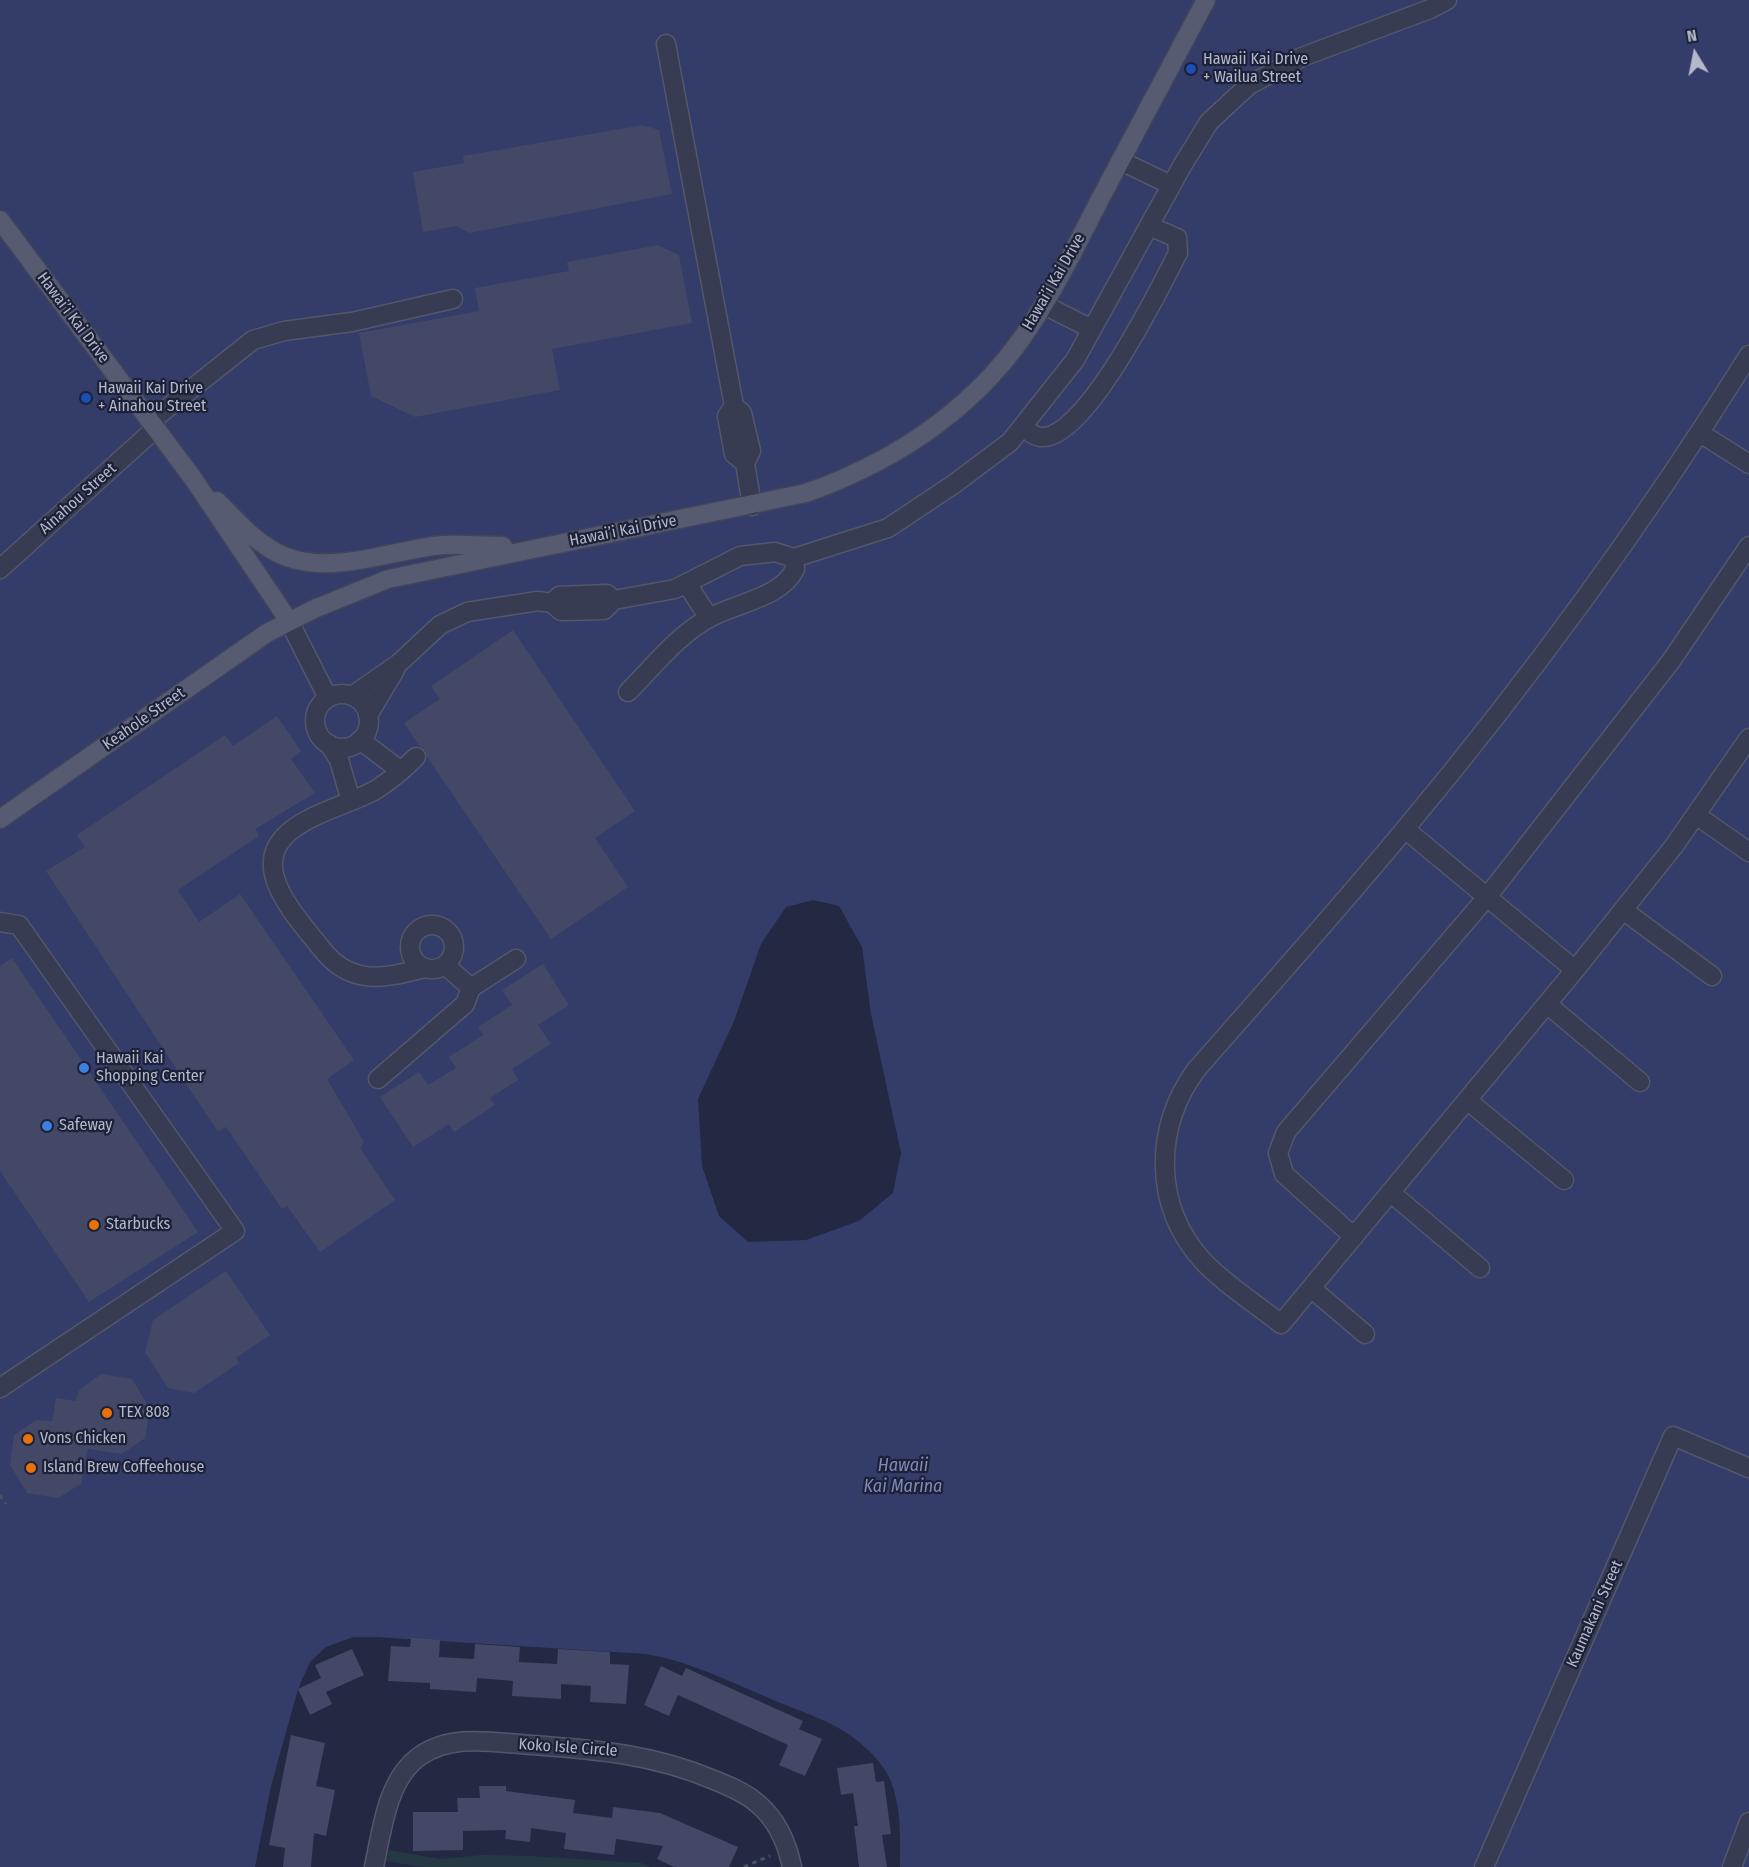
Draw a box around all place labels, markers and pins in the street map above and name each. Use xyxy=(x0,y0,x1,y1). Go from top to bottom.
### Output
place label: Hawaii Kai Drive + Wailua Street xyxy=(1203,50,1308,88)
marker: Hawaii Kai Drive + Wailua Street xyxy=(1184,62,1198,76)
place label: Hawaii Kai Drive + Ainahou Street xyxy=(98,379,206,417)
marker: Hawaii Kai Drive + Ainahou Street xyxy=(79,391,93,405)
place label: Hawaii Kai Shopping Center xyxy=(96,1049,204,1087)
marker: Hawaii Kai Shopping Center xyxy=(77,1061,91,1075)
place label: Safeway xyxy=(59,1116,112,1136)
marker: Safeway xyxy=(40,1119,54,1133)
place label: Starbucks xyxy=(106,1215,170,1235)
marker: Starbucks xyxy=(87,1218,101,1232)
place label: TEX 808 xyxy=(119,1403,170,1423)
marker: TEX 808 xyxy=(100,1406,114,1420)
place label: Vons Chicken xyxy=(40,1429,126,1449)
marker: Vons Chicken xyxy=(21,1432,35,1446)
place label: Island Brew Coffeehouse xyxy=(43,1458,204,1478)
marker: Island Brew Coffeehouse xyxy=(24,1461,38,1475)

